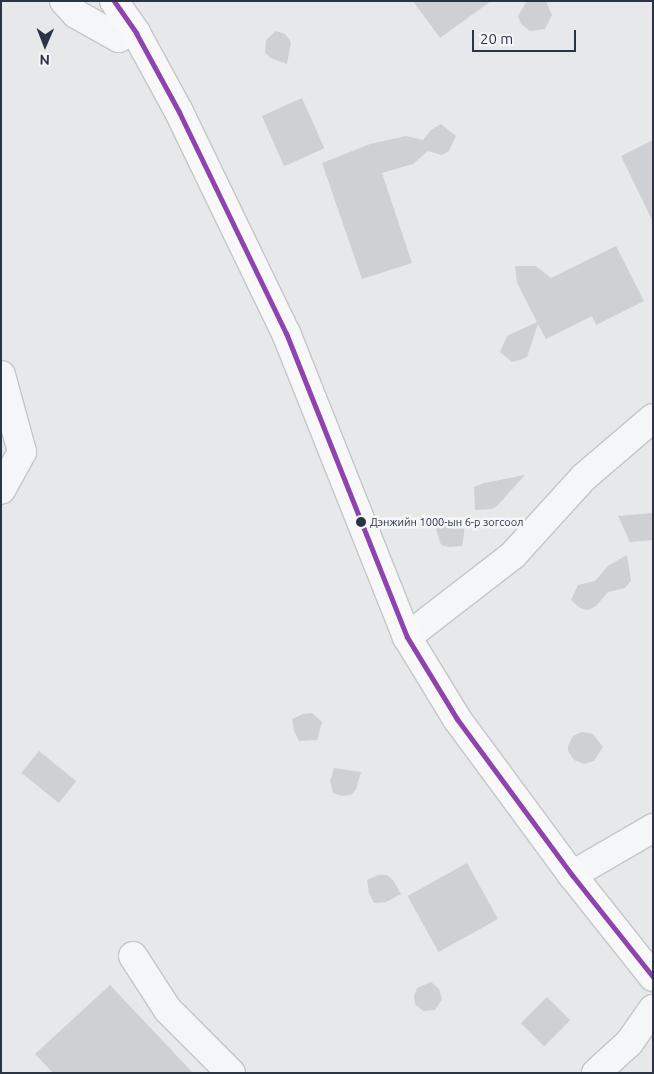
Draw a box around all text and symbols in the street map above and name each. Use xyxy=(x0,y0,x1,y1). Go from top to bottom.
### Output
north arrow xyxy=(20,20,70,70)
scale bar xyxy=(474,20,578,52)
text: 20 m xyxy=(480,30,513,47)
text: N xyxy=(39,52,50,68)
place label: Дэнжийн 1000-ын 6-р зогсоол xyxy=(370,515,524,529)
marker: Дэнжийн 1000-ын 6-р зогсоол xyxy=(356,517,366,527)

